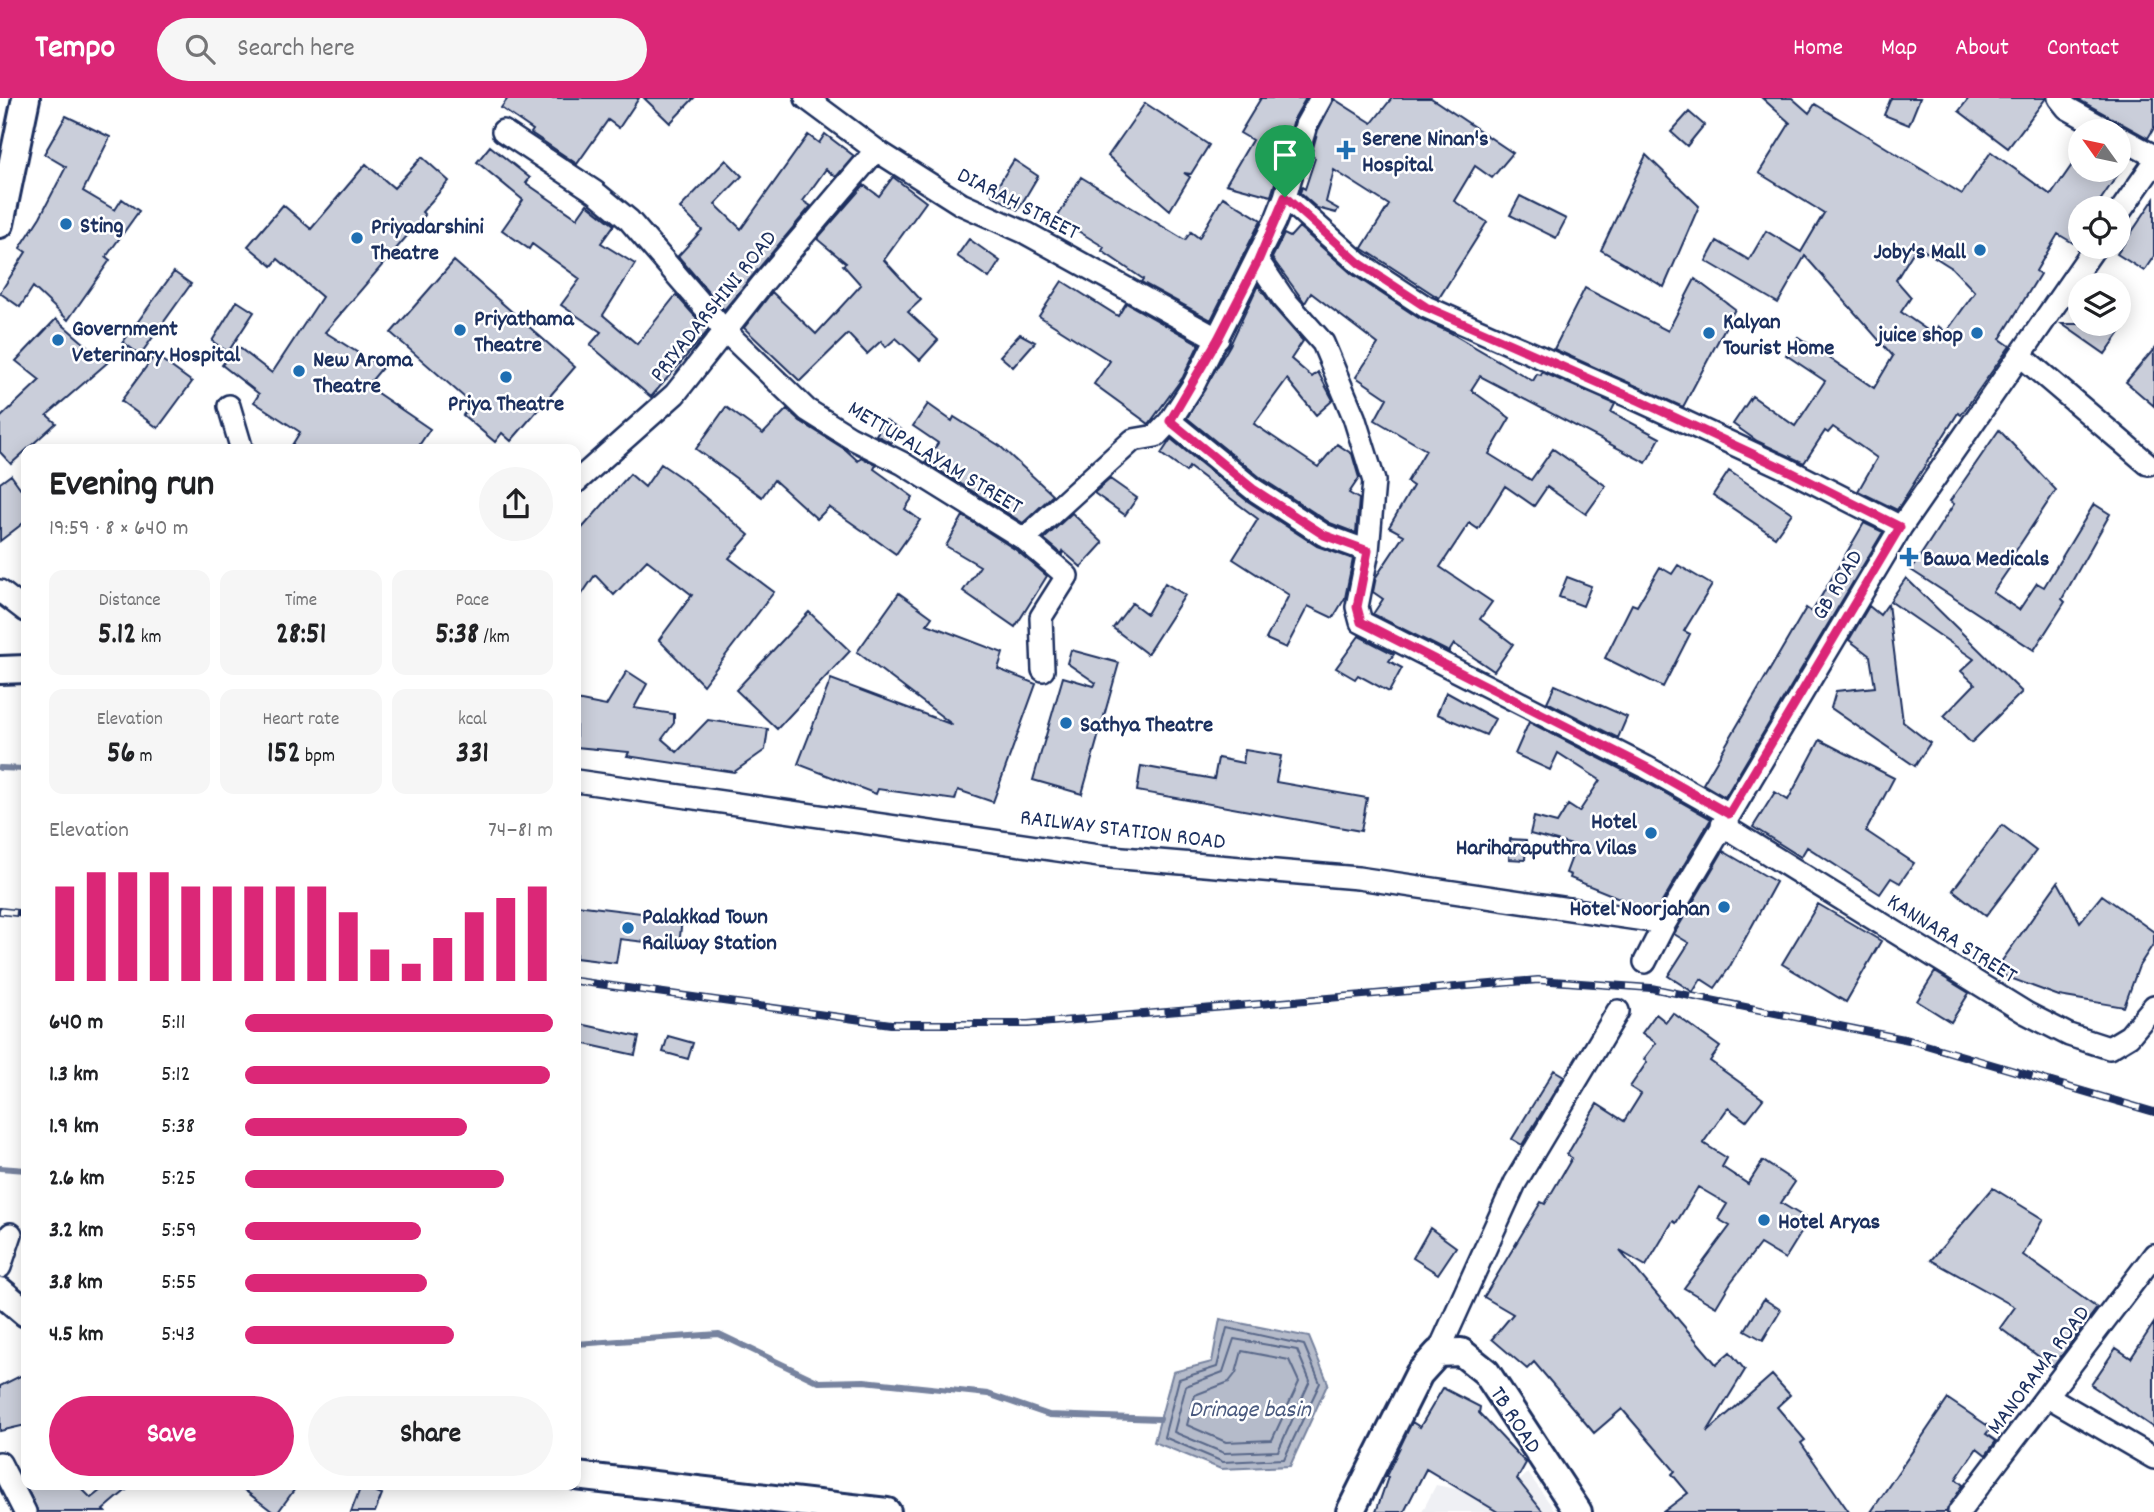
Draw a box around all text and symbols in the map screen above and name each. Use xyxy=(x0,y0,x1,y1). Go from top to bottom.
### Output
search box xyxy=(157,18,647,81)
text: Tempo xyxy=(35,26,115,73)
icon: search xyxy=(181,30,219,68)
text: Search here xyxy=(237,31,355,68)
text: Home xyxy=(1793,32,1843,66)
text: Map xyxy=(1881,32,1917,66)
text: About xyxy=(1955,32,2009,66)
text: Contact xyxy=(2047,32,2119,66)
north arrow xyxy=(2068,119,2132,182)
map controls xyxy=(2068,119,2131,336)
place label: Serene Ninan's Hospital xyxy=(1362,124,1489,183)
pin xyxy=(1255,125,1315,197)
icon: arrive xyxy=(1266,136,1304,174)
marker: Serene Ninan's Hospital xyxy=(1336,140,1356,160)
street label: DIARAH STREET xyxy=(951,160,1084,250)
button: locate xyxy=(2068,196,2131,259)
place label: Sting xyxy=(80,211,124,244)
place label: Priyadarshini Theatre xyxy=(371,212,484,271)
marker: Sting xyxy=(58,216,74,232)
street label: PRIYADARSHINI ROAD xyxy=(643,224,786,390)
marker: Priyadarshini Theatre xyxy=(349,230,365,246)
place label: Joby's Mall xyxy=(1873,237,1967,270)
marker: Joby's Mall xyxy=(1972,242,1988,258)
button: layers xyxy=(2068,273,2131,336)
place label: Priyathama Theatre xyxy=(474,304,575,363)
place label: Kalyan Tourist Home xyxy=(1723,307,1834,366)
place label: Government Veterinary Hospital xyxy=(72,314,241,373)
place label: juice shop xyxy=(1874,320,1963,353)
marker: Priyathama Theatre xyxy=(452,322,468,338)
marker: Kalyan Tourist Home xyxy=(1701,325,1717,341)
marker: juice shop xyxy=(1969,325,1985,341)
marker: Government Veterinary Hospital xyxy=(50,332,66,348)
place label: New Aroma Theatre xyxy=(313,345,414,404)
marker: New Aroma Theatre xyxy=(291,363,307,379)
marker: Priya Theatre xyxy=(498,369,514,385)
place label: Priya Theatre xyxy=(448,389,564,422)
street label: METTUPALAYAM STREET xyxy=(841,394,1028,524)
text: Evening run xyxy=(49,459,214,514)
button: share xyxy=(479,467,553,541)
text: 19:59 · 8 × 640 m xyxy=(49,513,189,546)
street label: GB ROAD xyxy=(1805,544,1873,627)
place label: Bawa Medicals xyxy=(1923,544,2050,577)
marker: Bawa Medicals xyxy=(1901,549,1917,565)
text: Distance xyxy=(99,588,161,615)
text: Time xyxy=(285,588,317,615)
text: Pace xyxy=(456,588,489,615)
text: 5.12 xyxy=(98,615,136,658)
text: 28:51 xyxy=(276,615,326,658)
text: 5:38 xyxy=(435,615,479,658)
text: km xyxy=(136,625,162,652)
text: /km xyxy=(479,625,510,652)
text: Elevation xyxy=(97,707,163,734)
text: Heart rate xyxy=(263,707,339,734)
text: kcal xyxy=(458,707,487,734)
place label: Sathya Theatre xyxy=(1080,710,1213,743)
marker: Sathya Theatre xyxy=(1058,715,1074,731)
text: 56 xyxy=(107,734,135,777)
text: 152 xyxy=(267,734,301,777)
text: 331 xyxy=(456,734,489,777)
text: m xyxy=(135,744,153,771)
text: bpm xyxy=(301,744,335,771)
street label: RAILWAY STATION ROAD xyxy=(1018,803,1227,860)
place label: Hotel Hariharaputhra Vilas xyxy=(1456,807,1638,866)
text: Elevation xyxy=(49,815,129,848)
text: 74–81 m xyxy=(488,815,553,848)
marker: Hotel Hariharaputhra Vilas xyxy=(1643,825,1659,841)
street label: KANNARA STREET xyxy=(1880,887,2023,993)
place label: Hotel Noorjahan xyxy=(1570,894,1710,927)
marker: Hotel Noorjahan xyxy=(1716,899,1732,915)
place label: Palakkad Town Railway Station xyxy=(642,902,777,961)
marker: Palakkad Town Railway Station xyxy=(620,920,636,936)
text: 640 m xyxy=(49,1007,103,1040)
text: 5:11 xyxy=(161,1007,186,1040)
text: 1.3 km xyxy=(49,1059,99,1092)
text: 5:12 xyxy=(161,1059,191,1092)
text: 1.9 km xyxy=(49,1111,99,1144)
text: 5:38 xyxy=(161,1111,195,1144)
text: 2.6 km xyxy=(49,1163,105,1196)
text: 5:25 xyxy=(161,1163,196,1196)
place label: Hotel Aryas xyxy=(1778,1207,1881,1240)
marker: Hotel Aryas xyxy=(1756,1212,1772,1228)
text: 3.2 km xyxy=(49,1215,104,1248)
text: 5:59 xyxy=(161,1215,197,1248)
text: 3.8 km xyxy=(49,1267,103,1300)
text: 5:55 xyxy=(161,1267,197,1300)
street label: MANORAMA ROAD xyxy=(1980,1299,2100,1443)
text: 4.5 km xyxy=(49,1319,104,1352)
text: 5:43 xyxy=(161,1319,195,1352)
street label: TB ROAD xyxy=(1480,1381,1548,1461)
water label: Drinage basin xyxy=(1189,1394,1312,1428)
button: Save xyxy=(49,1396,294,1476)
button: Share xyxy=(308,1396,553,1476)

